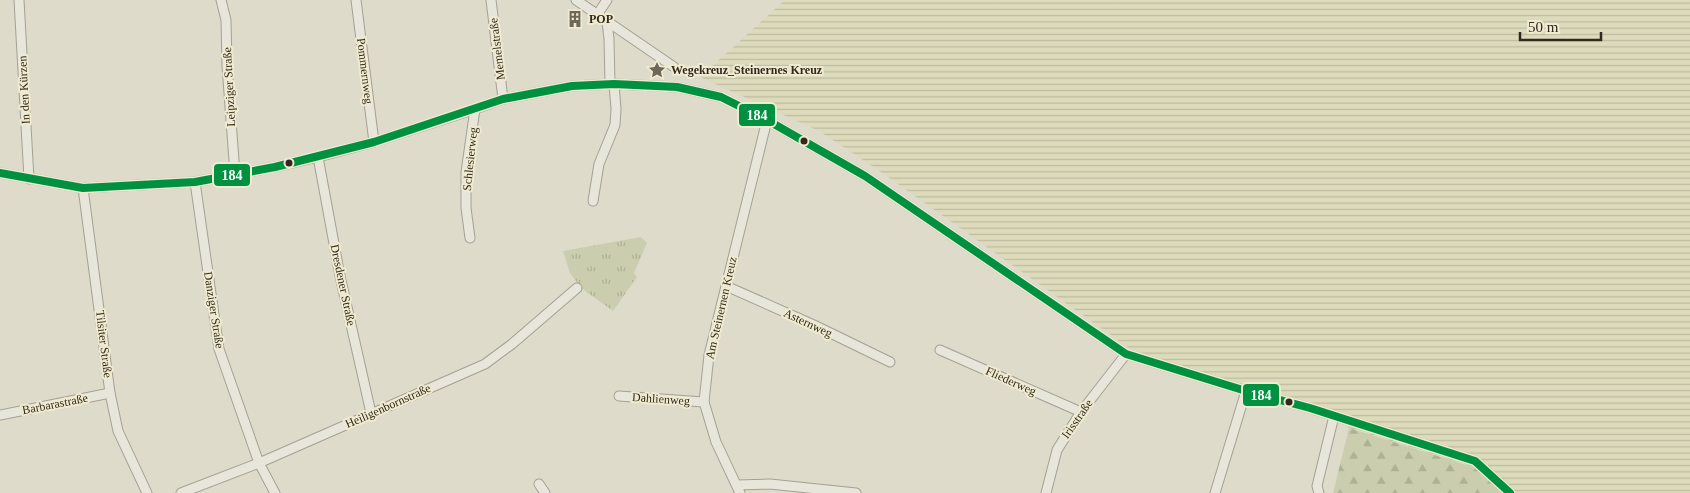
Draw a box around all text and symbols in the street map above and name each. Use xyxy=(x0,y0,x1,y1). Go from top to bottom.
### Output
building icon: POP xyxy=(565,9,585,29)
scale bar xyxy=(1520,10,1601,42)
place label: POP xyxy=(589,12,613,26)
street label: Memelstraße xyxy=(486,17,508,81)
text: 50 m xyxy=(1528,19,1559,35)
street label: Pommernweg xyxy=(354,37,376,105)
street label: Leipziger Straße xyxy=(220,47,238,127)
street label: In den Kürzen xyxy=(15,55,33,125)
place icon: Wegekreuz_Steinernes Kreuz xyxy=(647,60,667,80)
place label: Wegekreuz_Steinernes Kreuz xyxy=(671,63,823,77)
line badge: 184 xyxy=(738,103,776,127)
text: 184 xyxy=(747,108,768,123)
street label: Schlesierweg xyxy=(460,126,480,192)
unlabelled marker xyxy=(799,136,809,146)
unlabelled marker xyxy=(284,158,294,168)
line badge: 184 xyxy=(213,163,251,187)
text: 184 xyxy=(222,168,243,183)
street label: Dresdener Straße xyxy=(328,243,358,327)
street label: Am Steinernen Kreuz xyxy=(702,255,740,361)
street label: Danziger Straße xyxy=(201,271,227,349)
street label: Asternweg xyxy=(781,306,835,340)
street label: Tilsiter Straße xyxy=(93,309,115,379)
street label: Fliederweg xyxy=(983,364,1039,398)
street label: Heiligenbornstraße xyxy=(343,381,433,431)
line badge: 184 xyxy=(1242,383,1280,407)
text: 184 xyxy=(1251,388,1272,403)
street label: Dahlienweg xyxy=(632,390,690,408)
street label: Barbarastraße xyxy=(21,391,89,417)
street label: Irisstraße xyxy=(1058,397,1096,441)
unlabelled marker xyxy=(1284,397,1294,407)

